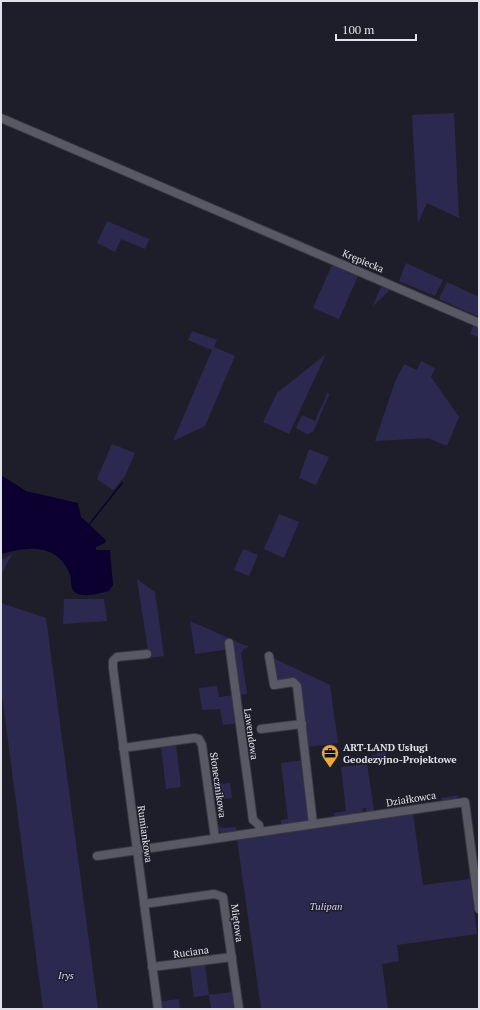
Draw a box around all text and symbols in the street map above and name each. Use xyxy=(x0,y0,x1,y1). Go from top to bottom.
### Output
scale bar xyxy=(336,16,416,42)
text: 100 m xyxy=(342,22,375,37)
street label: Krępiecka xyxy=(340,246,386,276)
street label: Lawendowa xyxy=(241,707,261,761)
place label: ART-LAND Usługi Geodezyjno-Projektowe xyxy=(343,741,457,766)
office icon: ART-LAND Usługi Geodezyjno-Projektowe xyxy=(320,743,340,768)
street label: Słonecznikowa xyxy=(207,751,229,819)
street label: Działkowca xyxy=(385,789,437,809)
street label: Rumiankowa xyxy=(135,805,155,863)
park label: Tulipan xyxy=(309,900,343,913)
street label: Miętowa xyxy=(228,903,246,943)
street label: Ruciana xyxy=(172,943,210,961)
park label: Irys xyxy=(57,969,74,982)

